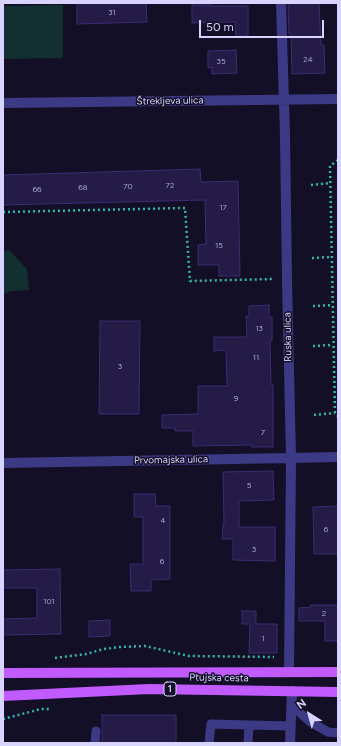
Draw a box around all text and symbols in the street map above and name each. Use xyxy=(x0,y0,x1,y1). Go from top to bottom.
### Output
house number: 31 xyxy=(108,8,116,18)
scale bar xyxy=(201,12,326,38)
text: 50 m xyxy=(206,20,234,34)
house number: 24 xyxy=(303,55,313,65)
house number: 35 xyxy=(217,57,225,67)
street label: Štrekljeva ulica xyxy=(136,94,204,108)
house number: 72 xyxy=(166,181,174,191)
house number: 70 xyxy=(123,182,133,192)
house number: 68 xyxy=(78,183,88,193)
house number: 66 xyxy=(32,185,42,195)
house number: 17 xyxy=(219,203,227,213)
house number: 15 xyxy=(215,241,223,251)
street label: Ruska ulica xyxy=(282,312,294,362)
house number: 13 xyxy=(255,324,263,334)
house number: 11 xyxy=(253,353,259,363)
house number: 3 xyxy=(118,362,122,372)
house number: 9 xyxy=(234,394,238,404)
house number: 7 xyxy=(261,428,265,438)
street label: Prvomajska ulica xyxy=(134,453,208,467)
house number: 5 xyxy=(247,481,251,491)
house number: 4 xyxy=(161,516,165,526)
house number: 6 xyxy=(324,525,328,535)
house number: 3 xyxy=(252,545,256,555)
house number: 6 xyxy=(160,557,164,567)
house number: 101 xyxy=(43,597,55,607)
house number: 2 xyxy=(322,609,326,619)
house number: 1 xyxy=(261,634,265,644)
street label: Ptujska cesta xyxy=(189,671,249,685)
road number: 1 xyxy=(164,682,176,696)
north arrow xyxy=(289,694,329,734)
text: N xyxy=(294,696,309,712)

